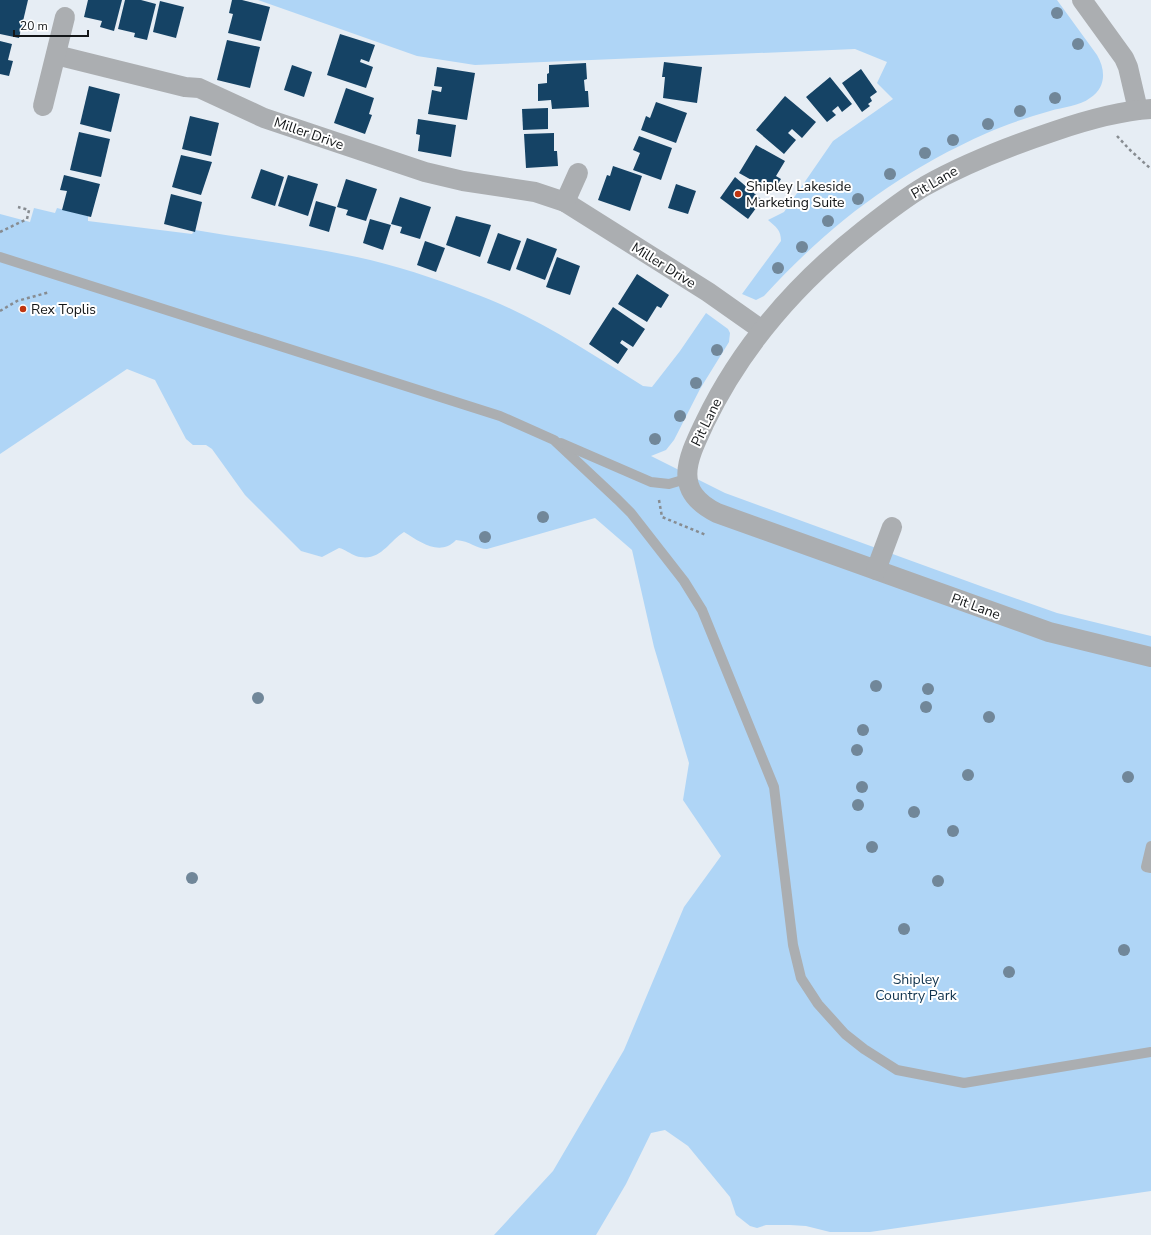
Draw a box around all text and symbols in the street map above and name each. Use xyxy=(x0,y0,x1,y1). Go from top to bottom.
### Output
scale bar xyxy=(14,12,88,38)
text: 20 m xyxy=(20,18,48,34)
street label: Miller Drive xyxy=(271,113,346,154)
street label: Pit Lane xyxy=(907,161,961,203)
place label: Shipley Lakeside Marketing Suite xyxy=(746,177,851,212)
marker: Shipley Lakeside Marketing Suite xyxy=(733,189,743,199)
street label: Miller Drive xyxy=(628,238,700,293)
place label: Rex Toplis xyxy=(31,300,96,319)
marker: Rex Toplis xyxy=(18,304,28,314)
street label: Pit Lane xyxy=(687,395,726,449)
street label: Pit Lane xyxy=(949,589,1003,624)
park label: Shipley Country Park xyxy=(875,970,958,1005)

